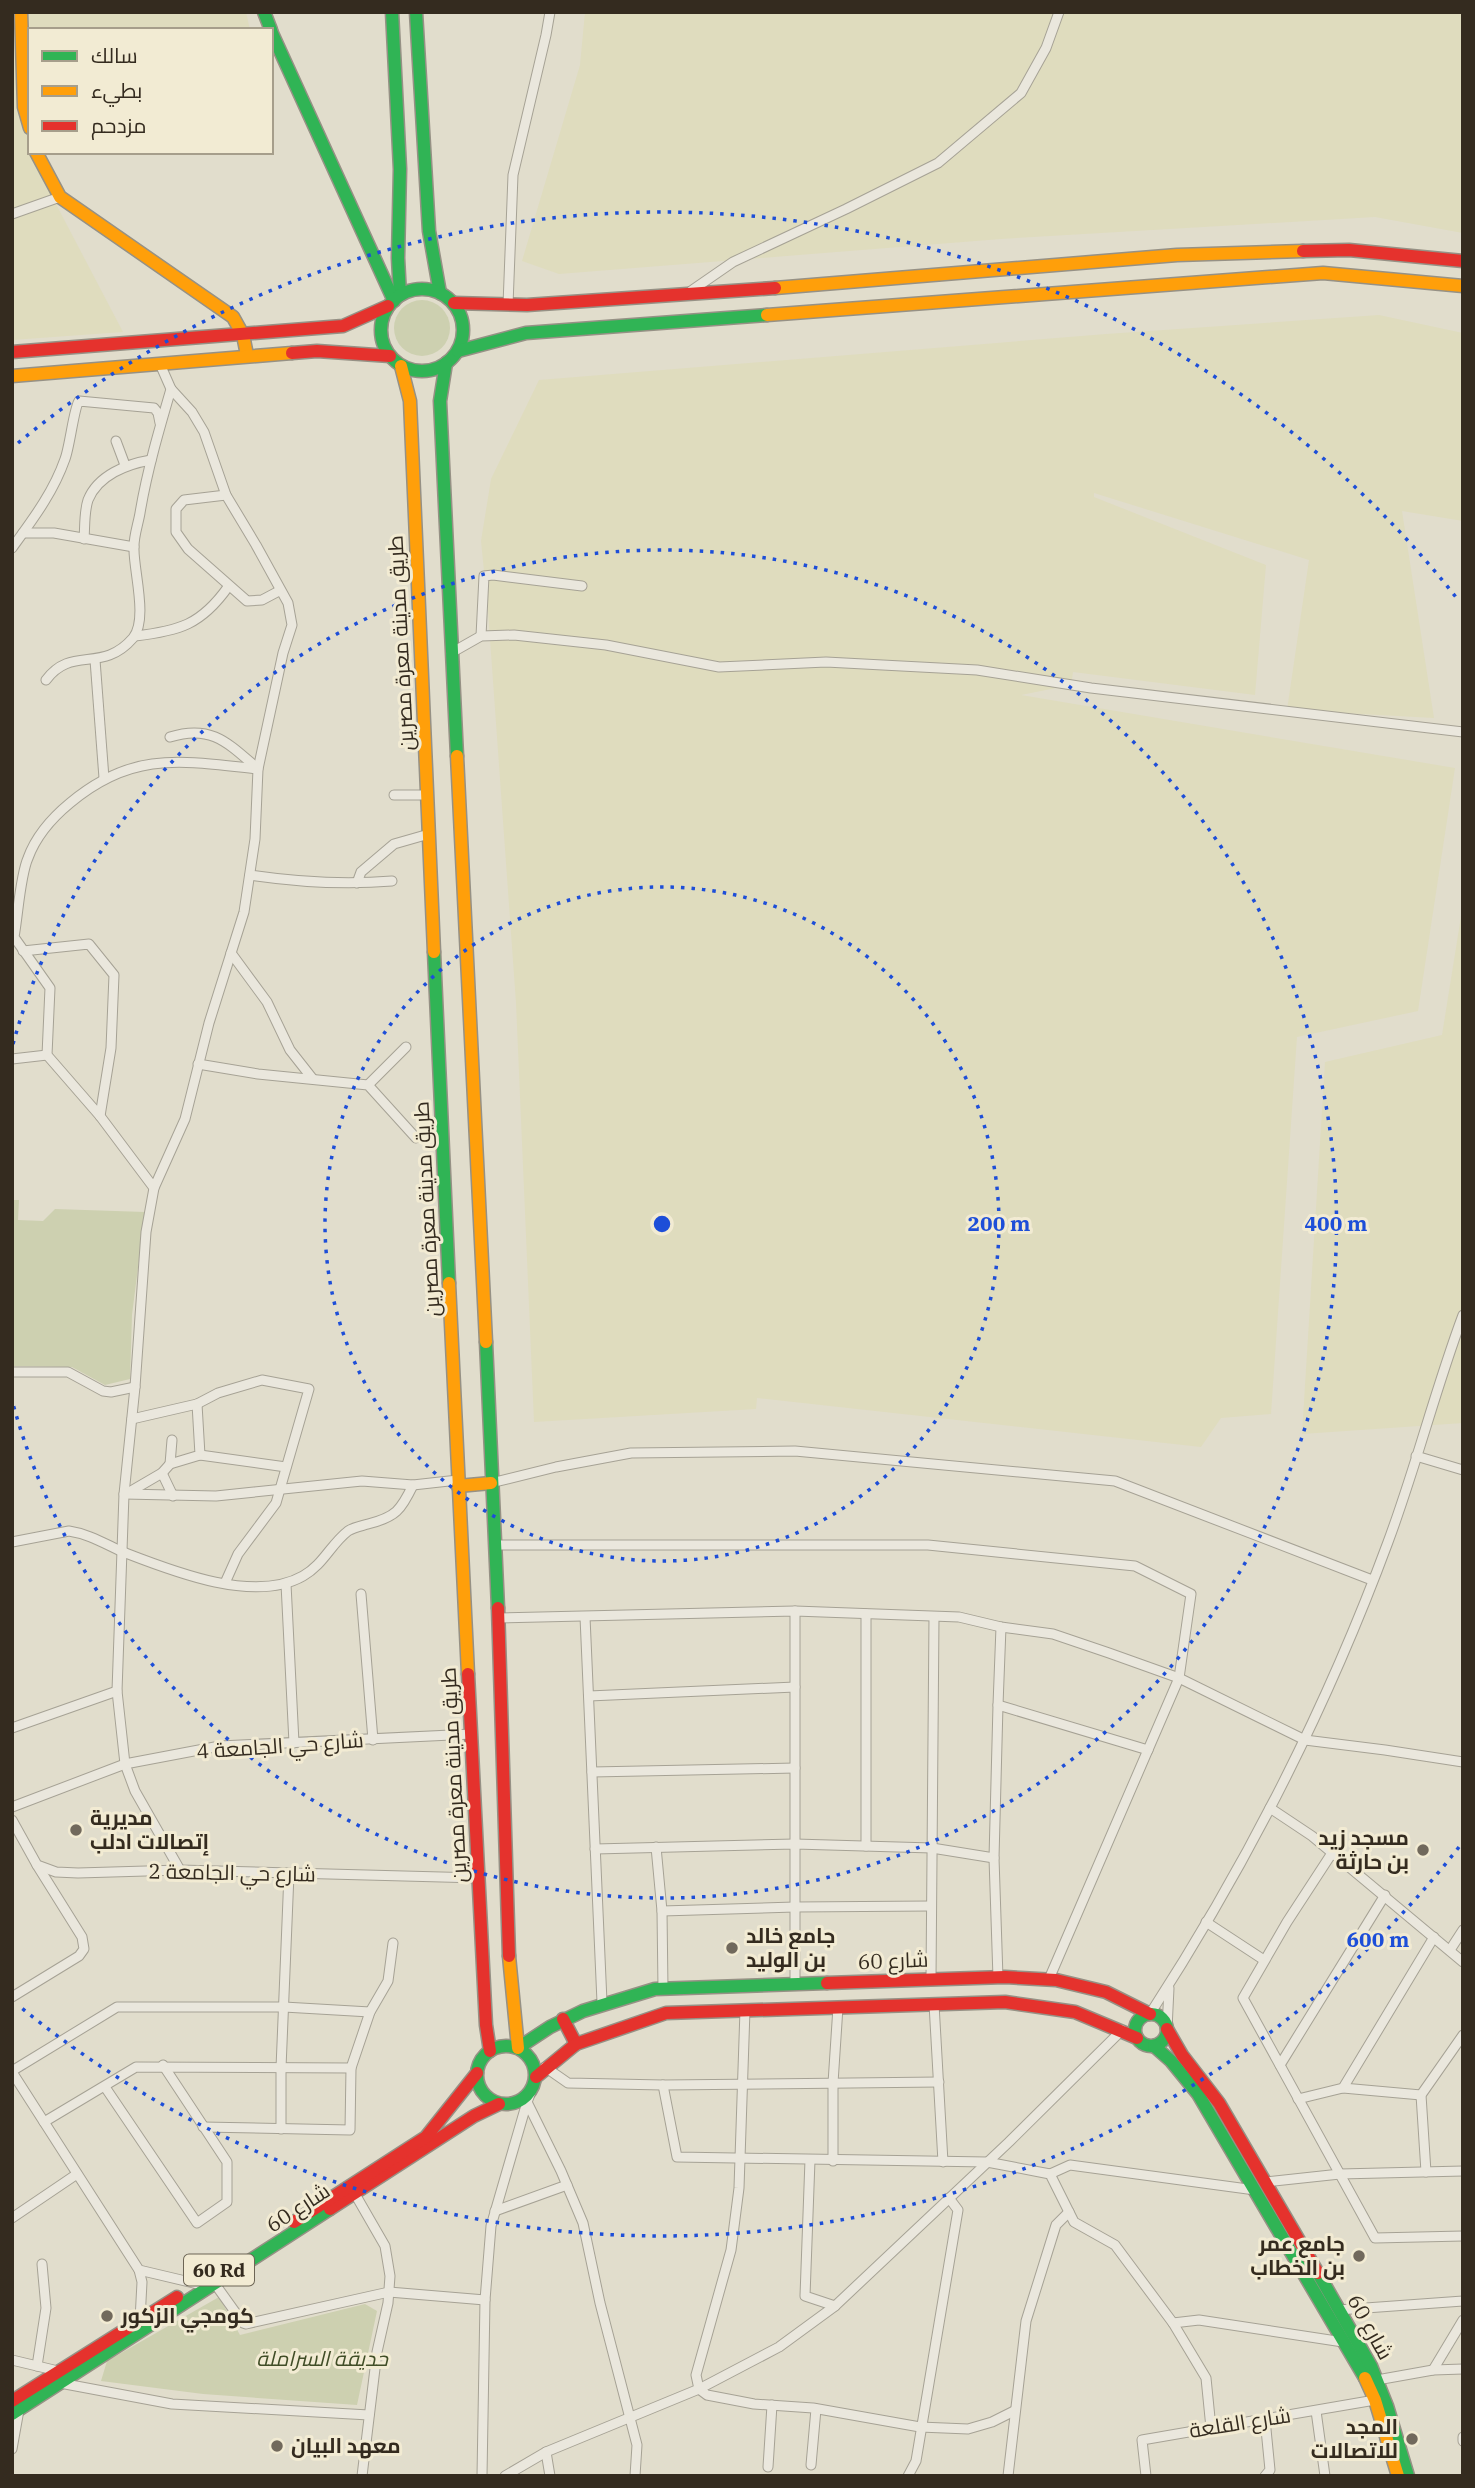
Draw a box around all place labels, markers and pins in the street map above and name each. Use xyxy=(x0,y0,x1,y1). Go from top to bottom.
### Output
centre of rings xyxy=(650,1212,674,1236)
place label: مديرية إتصالات ادلب xyxy=(90,1803,209,1856)
marker: مديرية إتصالات ادلب xyxy=(68,1822,84,1838)
place label: مسجد زيد بن حارثة xyxy=(1318,1823,1409,1875)
marker: مسجد زيد بن حارثة xyxy=(1415,1842,1431,1858)
place label: جامع خالد بن الوليد xyxy=(746,1921,835,1973)
marker: جامع خالد بن الوليد xyxy=(724,1940,740,1956)
place label: جامع عمر بن الخطاب xyxy=(1250,2229,1345,2281)
marker: جامع عمر بن الخطاب xyxy=(1351,2248,1367,2264)
place label: كومجي الزكور xyxy=(120,2301,254,2333)
marker: كومجي الزكور xyxy=(99,2308,115,2324)
place label: المجد للاتصالات xyxy=(1311,2412,1398,2464)
place label: معهد البيان xyxy=(291,2431,401,2459)
marker: المجد للاتصالات xyxy=(1404,2431,1420,2447)
marker: معهد البيان xyxy=(269,2438,285,2454)

